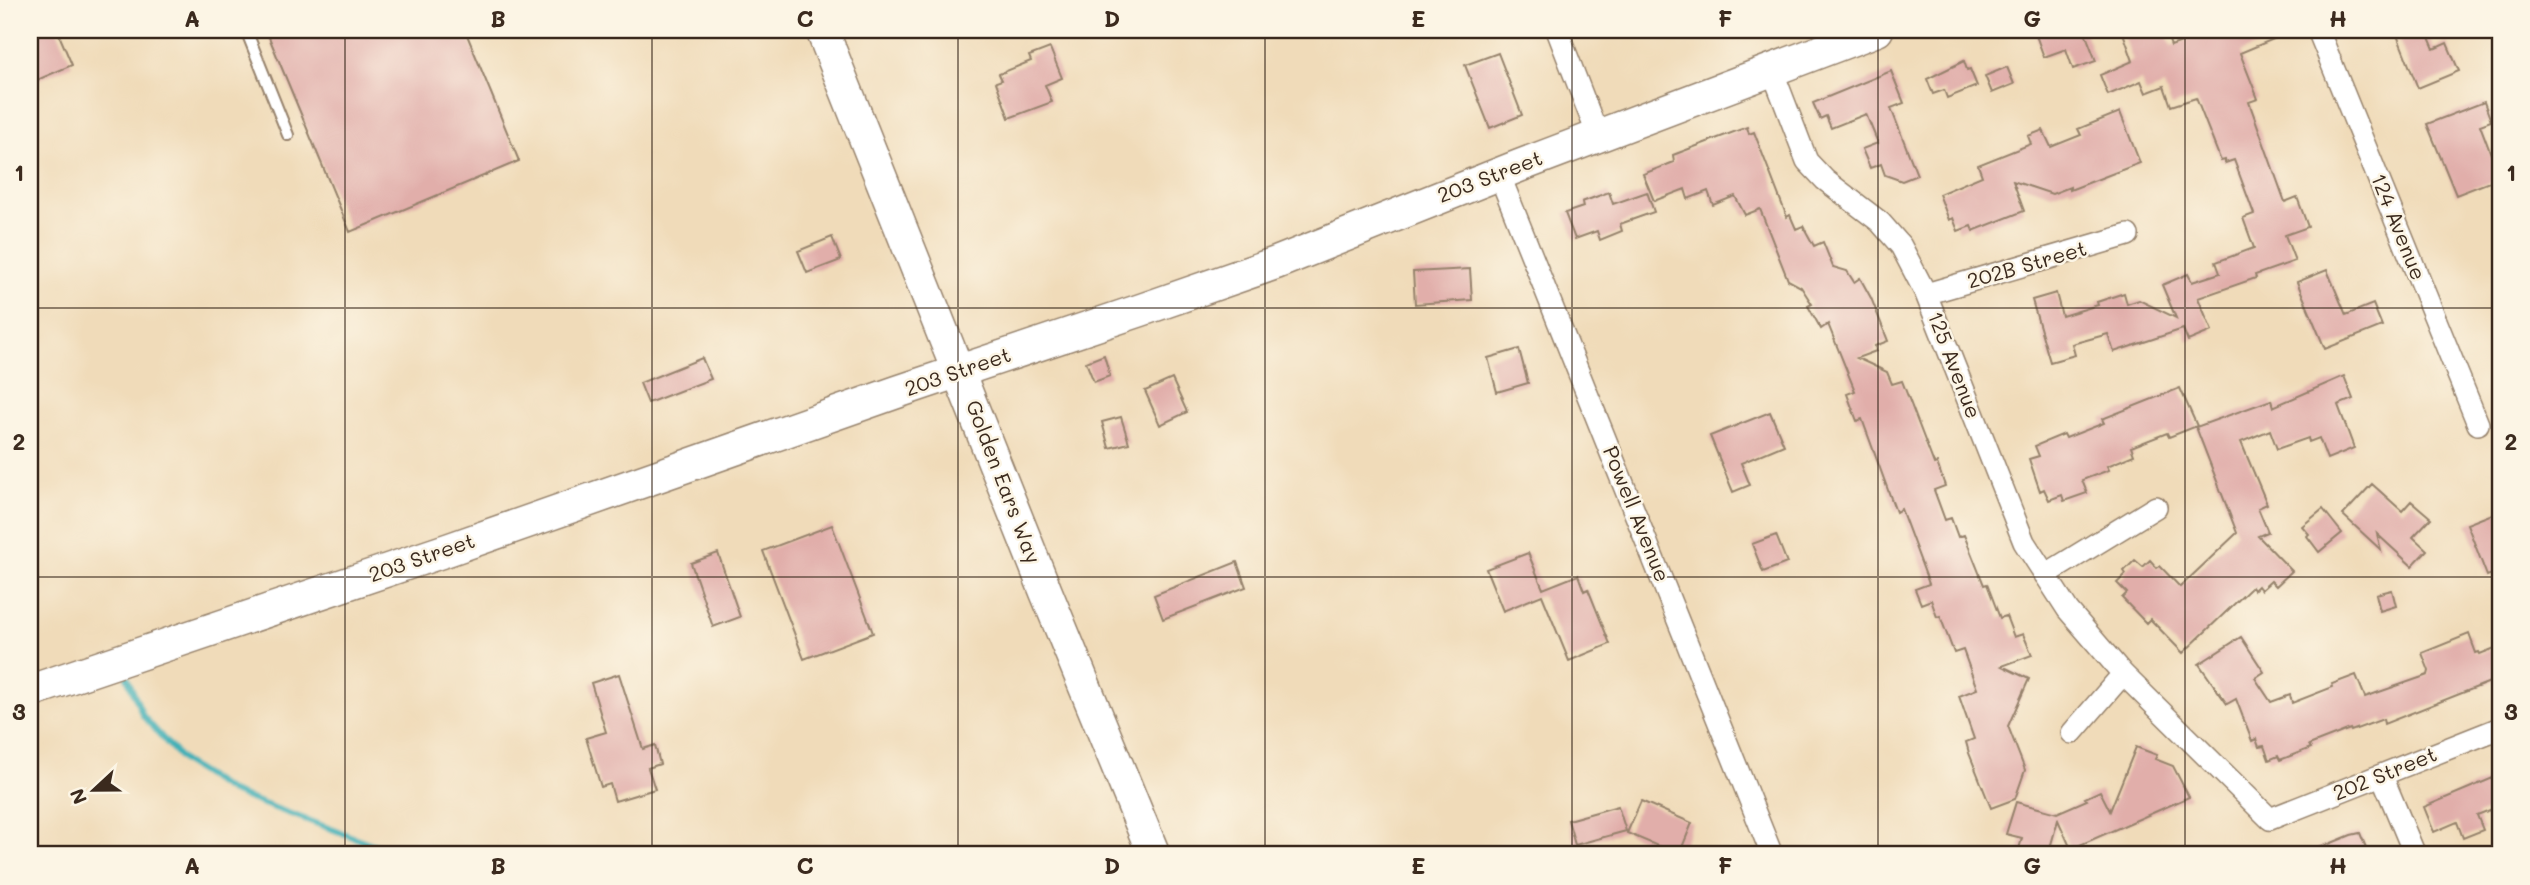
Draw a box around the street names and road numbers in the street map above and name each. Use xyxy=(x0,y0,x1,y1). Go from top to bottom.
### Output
street label: 203 Street xyxy=(1433,143,1546,208)
street label: 124 Avenue xyxy=(2366,169,2433,284)
street label: 202B Street xyxy=(1964,234,2089,293)
street label: 125 Avenue xyxy=(1923,307,1988,422)
street label: 203 Street xyxy=(901,340,1014,401)
street label: Golden Ears Way xyxy=(961,396,1048,567)
street label: Powell Avenue xyxy=(1598,441,1677,585)
street label: 203 Street xyxy=(365,526,478,587)
street label: 202 Street xyxy=(2328,740,2440,806)

